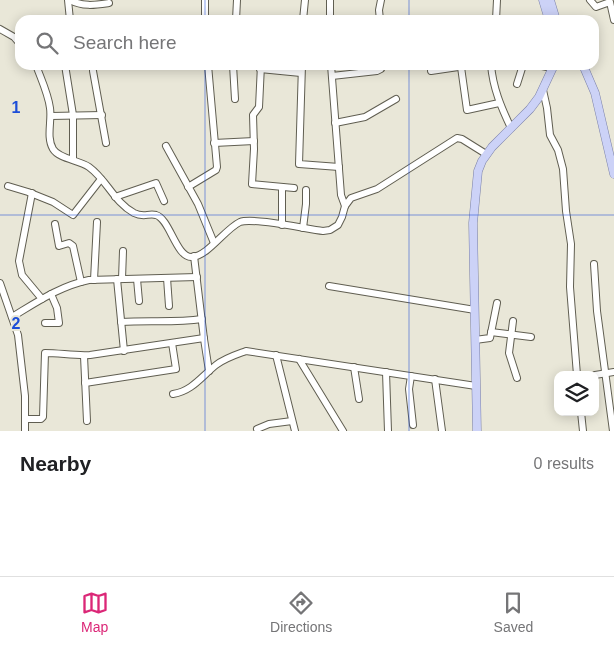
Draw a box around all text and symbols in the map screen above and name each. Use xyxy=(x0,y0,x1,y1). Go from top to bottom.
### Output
search box xyxy=(15,15,599,70)
icon: search xyxy=(33,29,61,57)
text: Search here xyxy=(73,32,177,53)
text: 1 xyxy=(12,99,21,116)
text: 2 xyxy=(12,315,21,332)
map controls xyxy=(554,371,599,416)
button: layers xyxy=(554,371,599,416)
text: Nearby xyxy=(20,452,91,475)
text: 0 results xyxy=(534,455,594,472)
tab: Map xyxy=(81,589,109,635)
tab: Directions xyxy=(270,589,332,635)
tab: Saved xyxy=(494,589,533,635)

